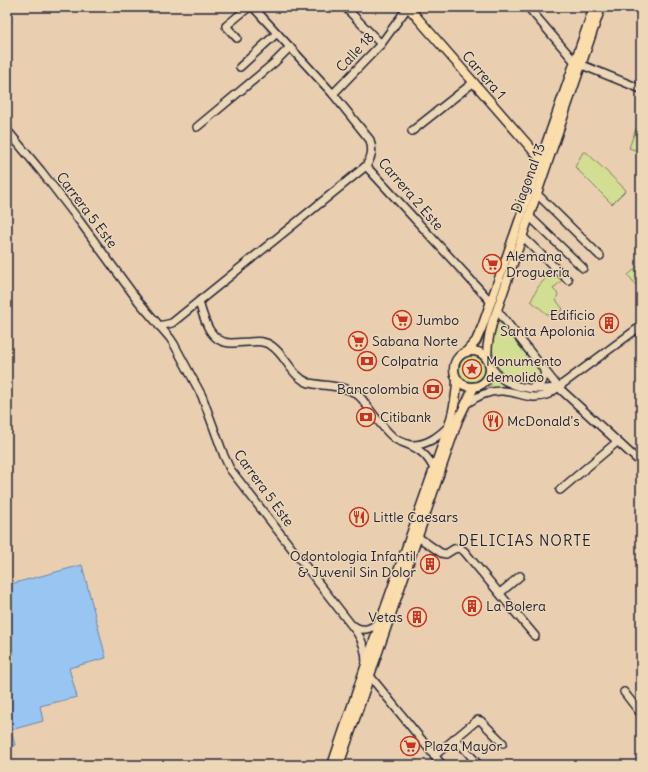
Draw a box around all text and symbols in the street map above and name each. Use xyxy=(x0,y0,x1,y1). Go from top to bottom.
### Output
street label: Calle 18 xyxy=(332,28,378,76)
street label: Carrera 1 xyxy=(458,47,510,103)
street label: Diagonal 13 xyxy=(507,141,549,215)
street label: Carrera 2 Este xyxy=(375,154,447,234)
street label: Carrera 5 Este xyxy=(53,168,121,252)
place label: Alemana Drogueria xyxy=(506,247,570,281)
supermarket icon: Alemana Drogueria xyxy=(481,253,503,275)
place label: Edificio Santa Apolonia xyxy=(500,306,595,340)
supermarket icon: Jumbo xyxy=(391,309,413,331)
place label: Jumbo xyxy=(416,311,459,329)
building icon: Edificio Santa Apolonia xyxy=(598,312,620,334)
supermarket icon: Sabana Norte xyxy=(347,330,369,352)
place label: Sabana Norte xyxy=(372,332,458,350)
bank icon: Colpatria xyxy=(356,350,378,372)
place label: Colpatria xyxy=(381,352,439,370)
place label: Monumento demolido xyxy=(486,352,562,386)
place icon: Monumento demolido xyxy=(461,358,483,380)
bank icon: Bancolombia xyxy=(422,378,444,400)
place label: Bancolombia xyxy=(337,380,419,398)
bank icon: Citibank xyxy=(355,406,377,428)
place label: Citibank xyxy=(380,408,431,426)
restaurant icon: McDonald's xyxy=(482,410,504,432)
place label: McDonald's xyxy=(507,412,580,430)
street label: Carrera 5 Este xyxy=(230,446,298,530)
restaurant icon: Little Caesars xyxy=(348,506,370,528)
place label: Little Caesars xyxy=(373,508,458,526)
district label: DELICIAS NORTE xyxy=(458,531,592,550)
place label: Odontologia Infantil & Juvenil Sin Dolor xyxy=(290,547,416,581)
building icon: Odontologia Infantil & Juvenil Sin Dolor xyxy=(419,553,441,575)
building icon: La Bolera xyxy=(461,595,483,617)
place label: La Bolera xyxy=(486,597,546,615)
building icon: Vetas xyxy=(406,606,428,628)
place label: Vetas xyxy=(368,608,403,626)
supermarket icon: Plaza Mayor xyxy=(399,735,421,757)
place label: Plaza Mayor xyxy=(424,737,502,755)

